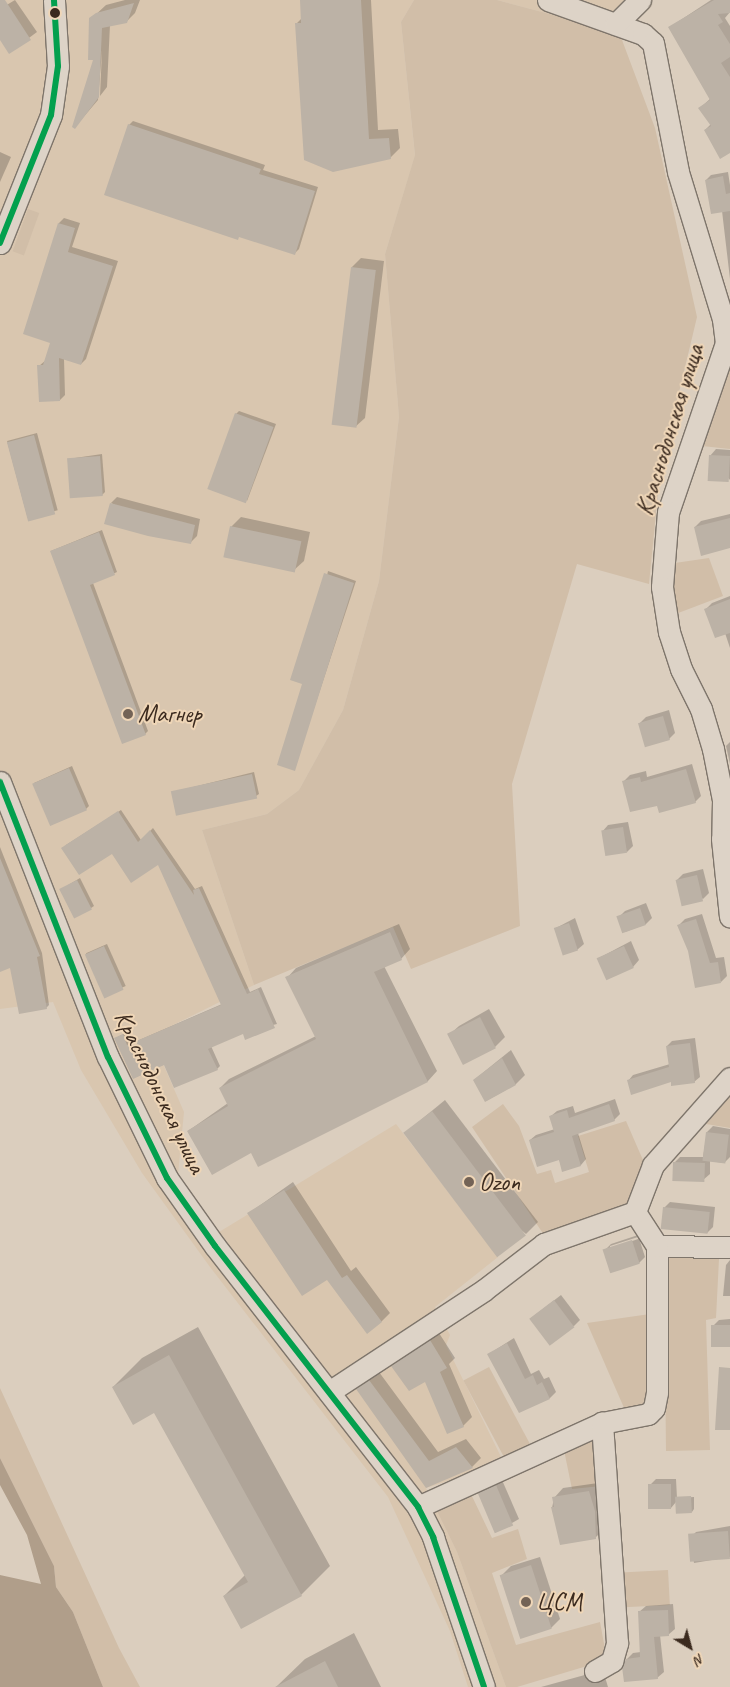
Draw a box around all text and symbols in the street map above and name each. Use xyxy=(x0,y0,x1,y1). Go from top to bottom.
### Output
unlabelled marker xyxy=(50,8,60,18)
street label: Краснодонская улица xyxy=(629,340,711,520)
place label: Магнер xyxy=(138,699,202,729)
marker: Магнер xyxy=(122,708,134,720)
street label: Краснодонская улица xyxy=(107,1005,213,1179)
place label: Ozon xyxy=(479,1167,520,1197)
marker: Ozon xyxy=(463,1176,475,1188)
place label: ЦСМ xyxy=(536,1587,582,1617)
marker: ЦСМ xyxy=(520,1596,532,1608)
north arrow xyxy=(665,1622,715,1672)
text: N xyxy=(691,1650,708,1669)

